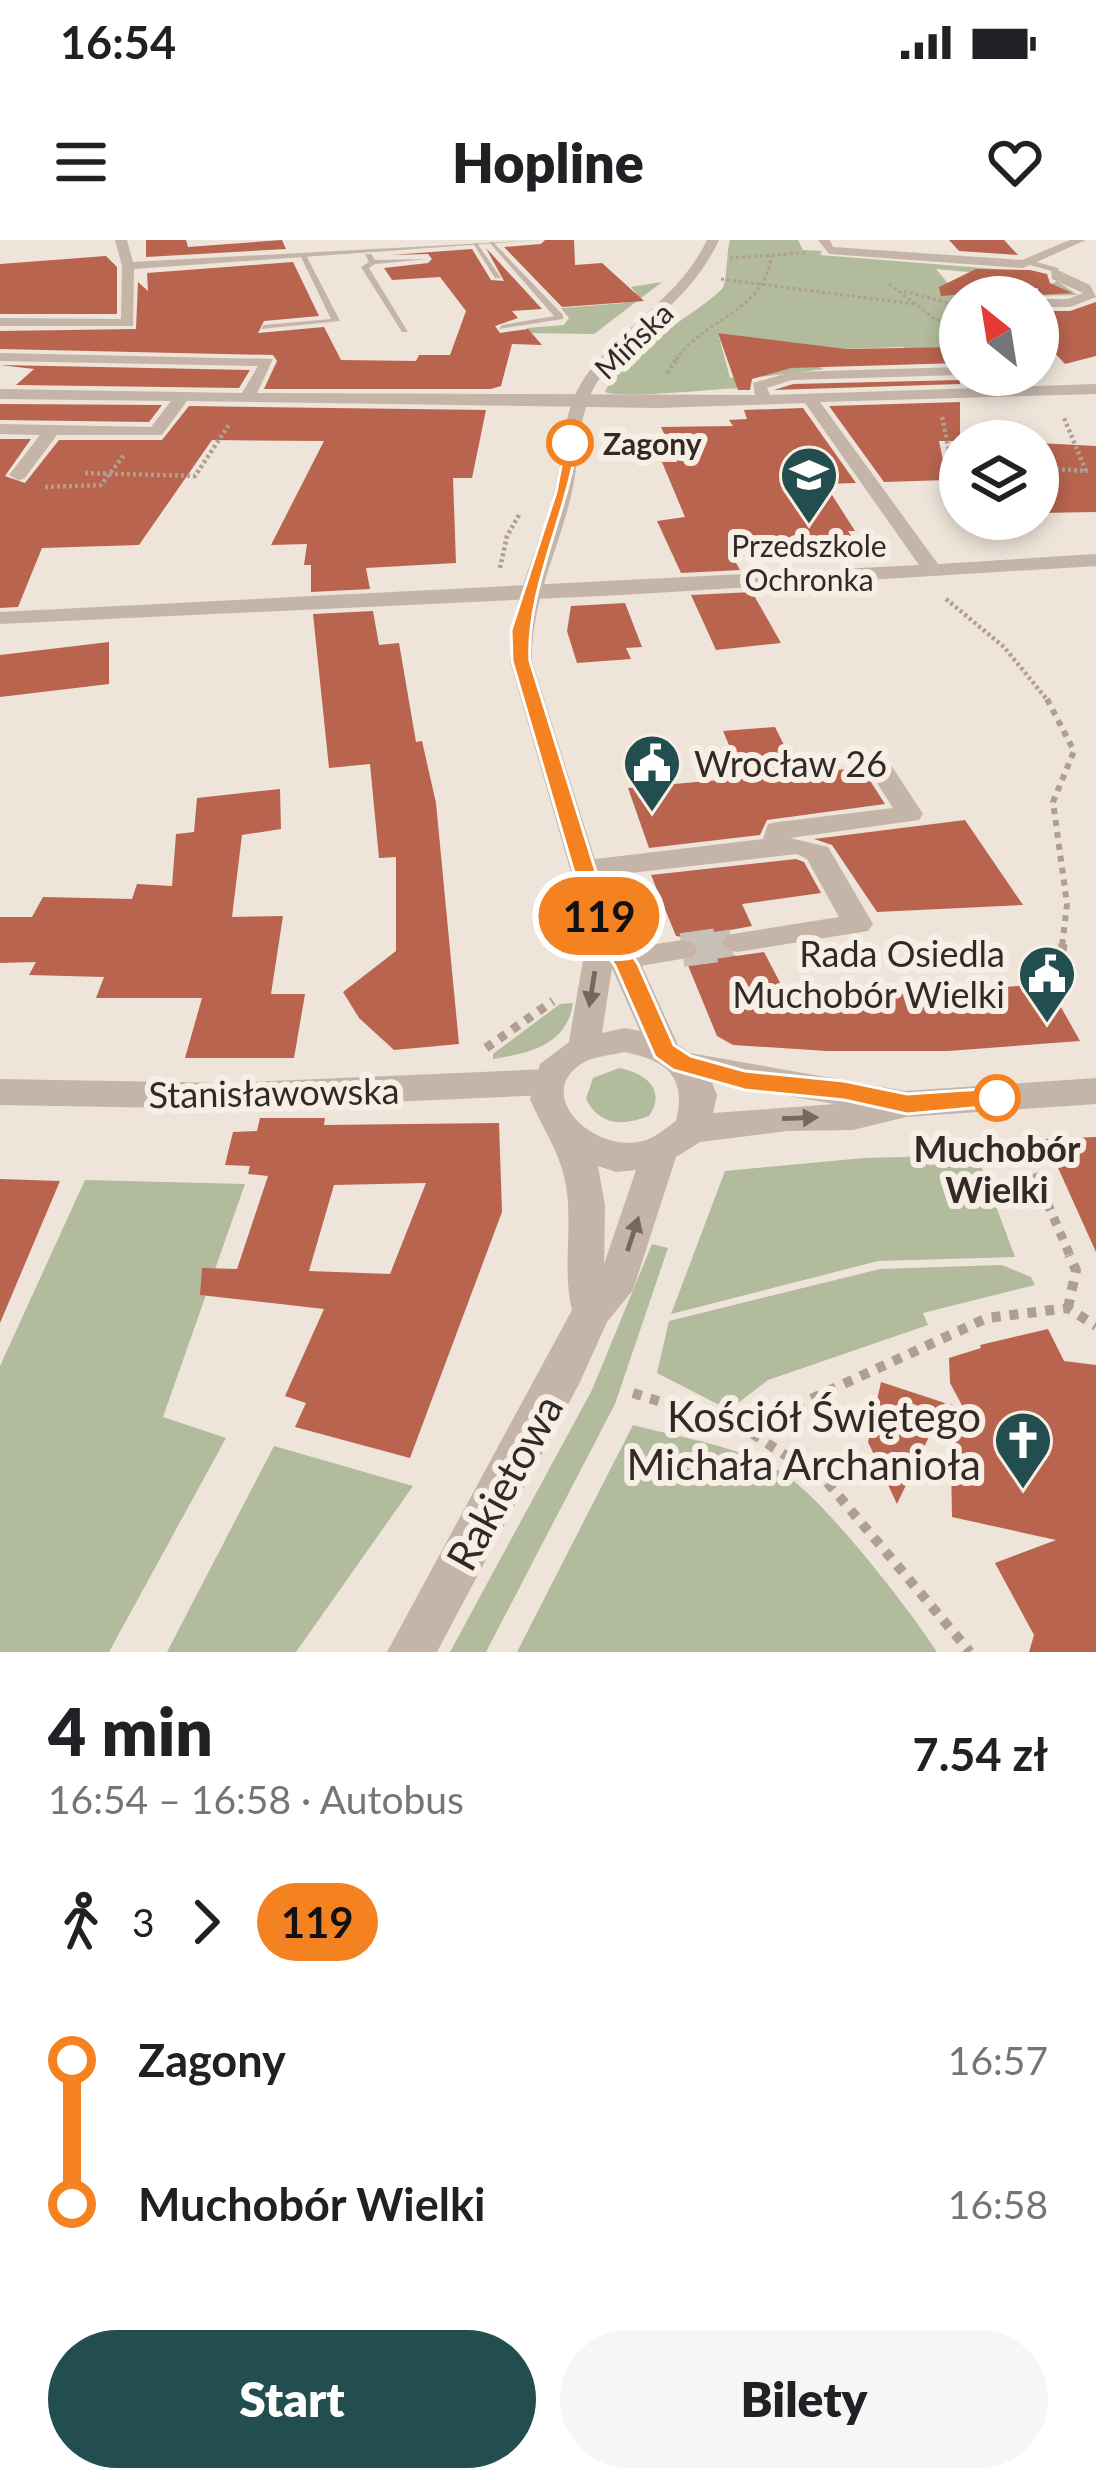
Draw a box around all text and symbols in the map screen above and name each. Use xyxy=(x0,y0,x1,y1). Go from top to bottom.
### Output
text: 16:54 xyxy=(60,15,176,69)
icon: menu xyxy=(48,129,114,195)
icon: heart xyxy=(982,129,1048,195)
text: Hopline xyxy=(452,130,644,195)
north arrow xyxy=(939,276,1059,396)
map controls xyxy=(939,276,1059,540)
street label: Mińska xyxy=(586,294,680,386)
button: layers xyxy=(939,420,1059,540)
marker: Zagony xyxy=(548,421,592,465)
place label: Zagony xyxy=(603,425,702,461)
school or university icon: Przedszkole Ochronka xyxy=(778,444,840,526)
place label: Przedszkole Ochronka xyxy=(731,527,887,597)
public building icon: Wrocław 26 xyxy=(621,732,683,814)
place label: Wrocław 26 xyxy=(694,741,887,785)
line badge: 119 xyxy=(530,877,668,955)
text: 119 xyxy=(562,891,636,941)
place label: Rada Osiedla Muchobór Wielki xyxy=(732,931,1005,1016)
public building icon: Rada Osiedla Muchobór Wielki xyxy=(1016,943,1078,1025)
one-way arrow xyxy=(582,971,601,1008)
street label: Stanisławowska xyxy=(148,1068,400,1116)
marker: Muchobór Wielki xyxy=(975,1076,1019,1120)
one-way arrow xyxy=(782,1109,820,1128)
place label: Muchobór Wielki xyxy=(914,1126,1081,1211)
one-way arrow xyxy=(625,1215,643,1252)
street label: Rakietowa xyxy=(435,1386,573,1578)
place label: Kościół Świętego Michała Archanioła xyxy=(626,1391,981,1489)
church icon: Kościół Świętego Michała Archanioła xyxy=(992,1409,1054,1491)
text: 4 min xyxy=(48,1691,213,1770)
text: 7.54 zł xyxy=(913,1727,1048,1781)
text: 16:54 – 16:58 · Autobus xyxy=(48,1776,464,1822)
icon: walk xyxy=(48,1889,114,1955)
icon: forward xyxy=(173,1889,239,1955)
text: 119 xyxy=(281,1897,354,1947)
text: 3 xyxy=(132,1899,155,1945)
text: Zagony xyxy=(138,2033,286,2087)
text: 16:57 xyxy=(948,2037,1048,2083)
text: Muchobór Wielki xyxy=(138,2177,485,2231)
text: 16:58 xyxy=(948,2181,1048,2227)
button: Start xyxy=(48,2330,536,2468)
button: Bilety xyxy=(560,2330,1048,2468)

